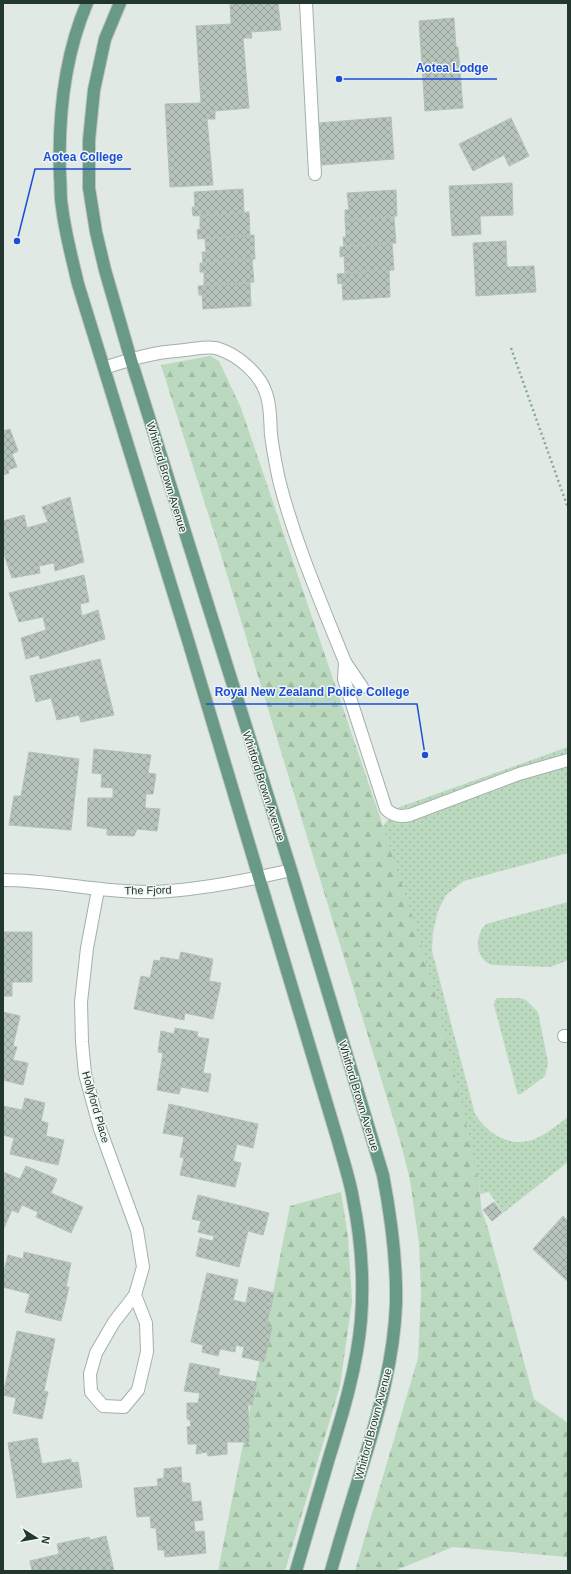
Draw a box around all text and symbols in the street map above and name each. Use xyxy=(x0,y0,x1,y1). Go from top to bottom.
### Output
callout: Aotea Lodge xyxy=(408,55,497,79)
text: Aotea Lodge xyxy=(416,61,489,75)
callout: Aotea College xyxy=(35,145,131,169)
text: Aotea College xyxy=(43,150,123,164)
street label: Whitford Brown Avenue xyxy=(144,420,190,534)
callout: Royal New Zealand Police College xyxy=(206,680,417,704)
text: Royal New Zealand Police College xyxy=(215,685,410,699)
street label: Whitford Brown Avenue xyxy=(241,730,287,842)
street label: The Fjord xyxy=(124,884,172,896)
street label: Whitford Brown Avenue xyxy=(336,1039,382,1153)
street label: Hollyford Place xyxy=(80,1070,112,1144)
street label: Whitford Brown Avenue xyxy=(352,1367,394,1481)
north arrow xyxy=(16,1518,56,1558)
text: N xyxy=(39,1535,52,1545)

